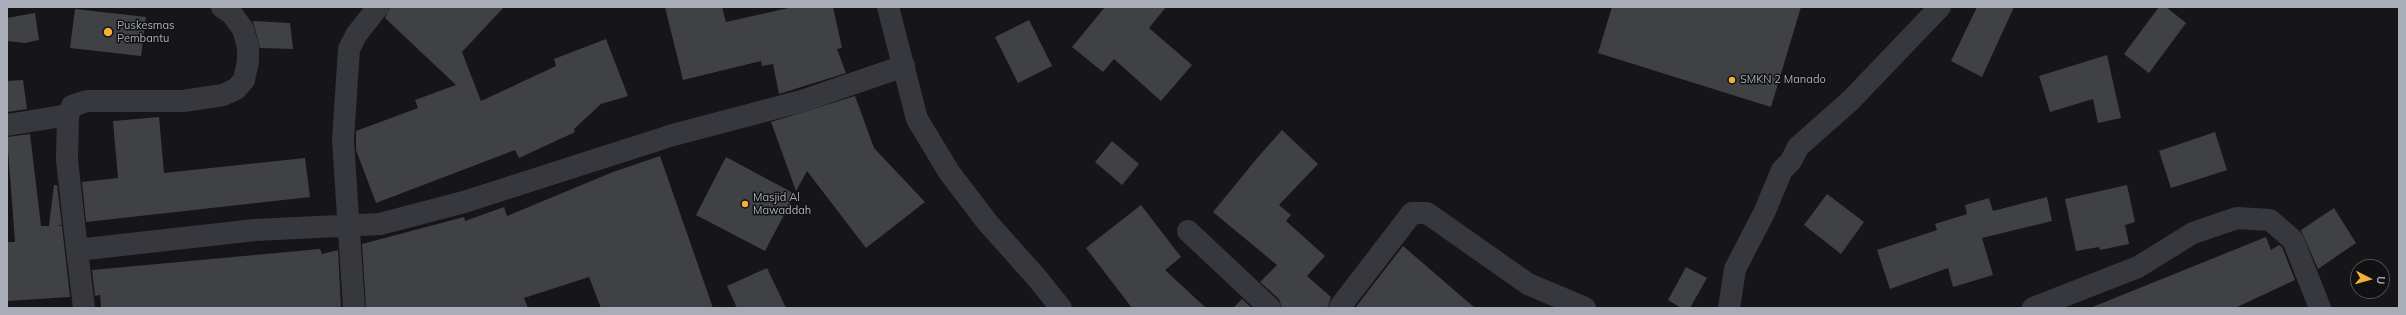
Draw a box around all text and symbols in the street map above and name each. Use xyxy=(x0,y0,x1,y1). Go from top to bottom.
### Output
place label: Puskesmas Pembantu xyxy=(117,19,175,45)
marker: Puskesmas Pembantu xyxy=(102,26,114,38)
place label: SMKN 2 Manado xyxy=(1740,73,1826,87)
marker: SMKN 2 Manado xyxy=(1727,75,1737,85)
place label: Masjid Al Mawaddah xyxy=(753,191,811,217)
marker: Masjid Al Mawaddah xyxy=(740,199,750,209)
north arrow xyxy=(2350,259,2390,299)
text: U xyxy=(2374,275,2388,285)

